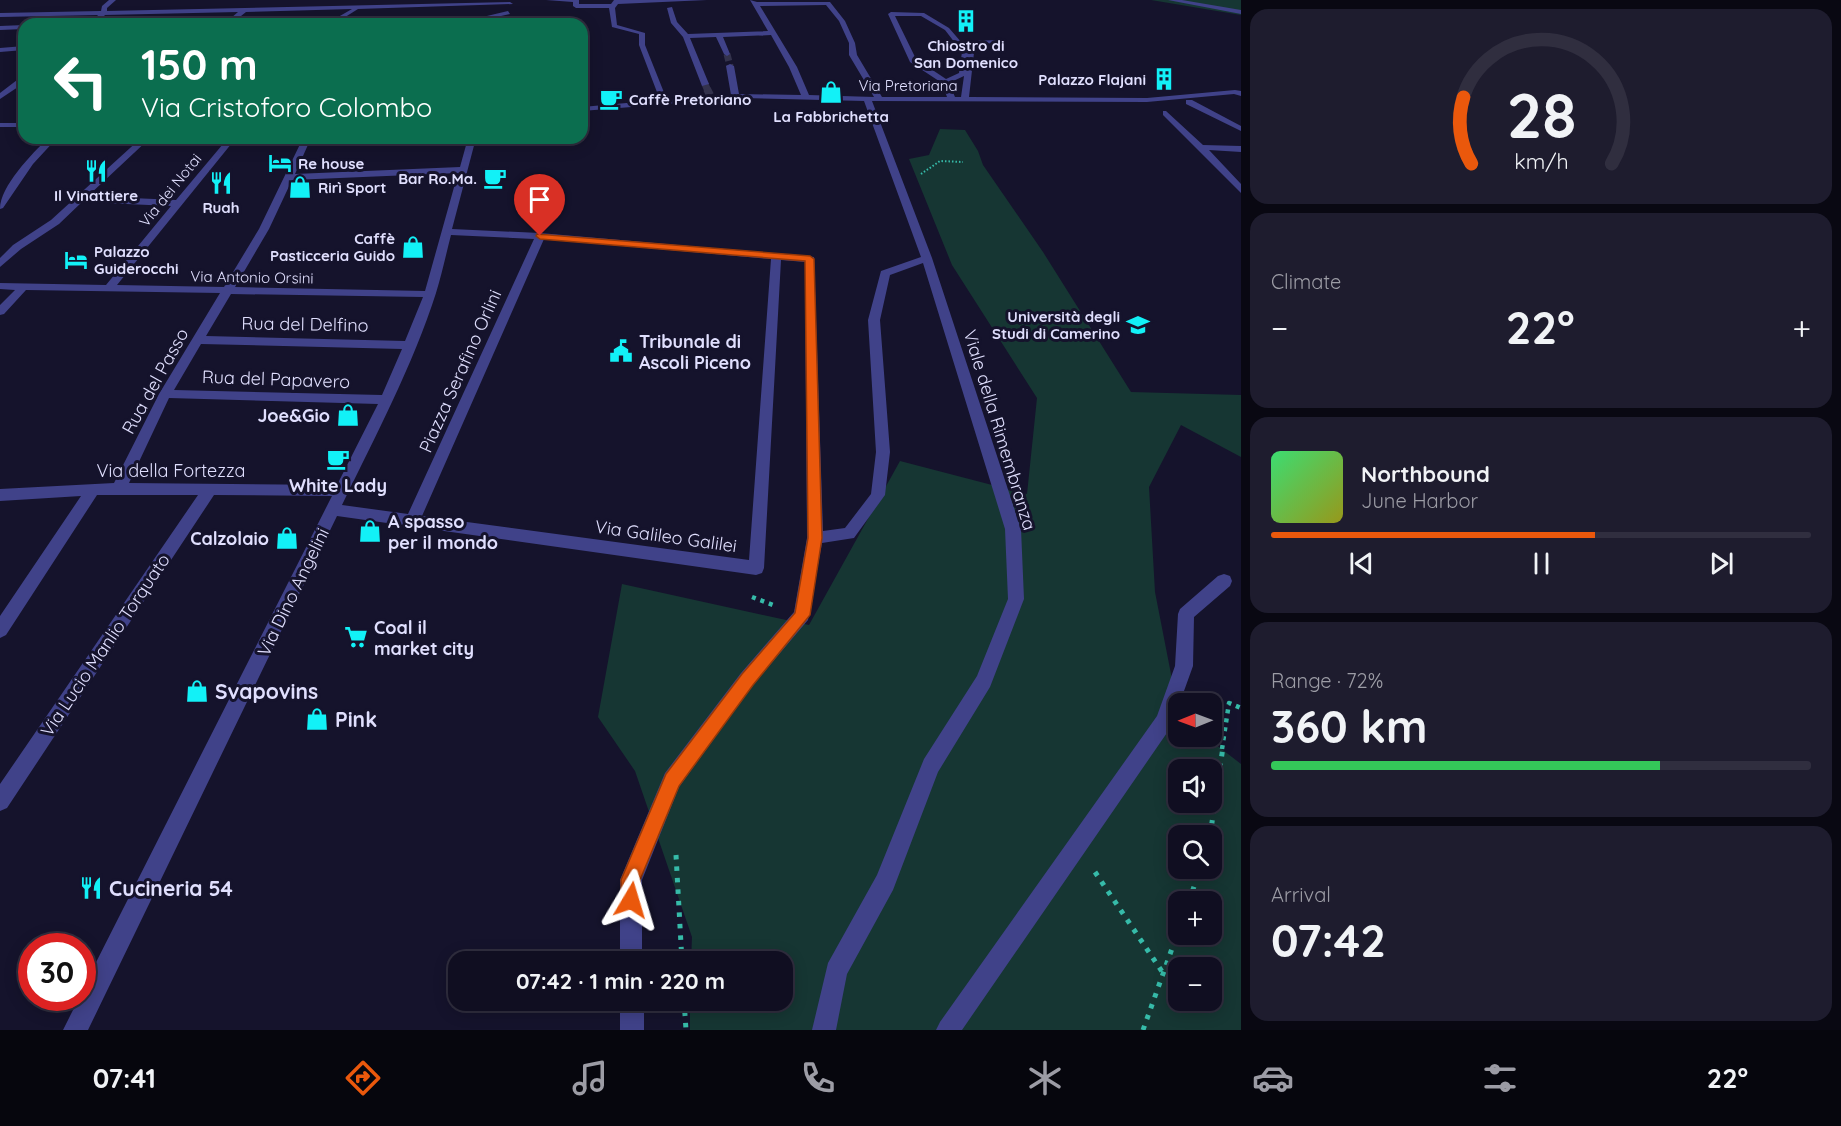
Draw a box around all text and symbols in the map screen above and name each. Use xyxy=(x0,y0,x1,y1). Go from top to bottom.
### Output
building icon: Chiostro di San Domenico xyxy=(953,8,979,34)
place label: Chiostro di San Domenico xyxy=(914,36,1018,72)
text: 150 m xyxy=(141,38,258,91)
icon: left xyxy=(42,42,120,120)
building icon: Palazzo Flajani xyxy=(1151,66,1177,92)
place label: Palazzo Flajani xyxy=(1038,70,1146,89)
street label: Via Pretoriana xyxy=(858,76,958,95)
text: 28 xyxy=(1506,76,1576,154)
shop icon: La Fabbrichetta xyxy=(818,79,844,105)
cafe icon: Caffè Pretoriano xyxy=(598,86,624,112)
text: Via Cristoforo Colombo xyxy=(141,90,432,124)
place label: Caffè Pretoriano xyxy=(629,90,751,109)
place label: La Fabbrichetta xyxy=(773,107,889,126)
text: km/h xyxy=(1514,148,1568,174)
street label: Via dei Notai xyxy=(135,150,205,230)
hotel icon: Re house xyxy=(267,150,293,176)
place label: Re house xyxy=(298,154,364,173)
restaurant icon: Il Vinattiere xyxy=(83,158,109,184)
cafe icon: Bar Ro.Ma. xyxy=(482,165,508,191)
place label: Bar Ro.Ma. xyxy=(398,169,477,188)
restaurant icon: Ruah xyxy=(208,170,234,196)
shop icon: Rirì Sport xyxy=(287,174,313,200)
pin xyxy=(514,174,565,236)
place label: Rirì Sport xyxy=(318,178,386,197)
icon: arrive xyxy=(523,183,556,216)
place label: Il Vinattiere xyxy=(54,186,138,205)
place label: Ruah xyxy=(202,198,240,217)
place label: Caffè Pasticceria Guido xyxy=(270,229,395,265)
shop icon: Caffè Pasticceria Guido xyxy=(400,234,426,260)
place label: Palazzo Guiderocchi xyxy=(94,242,179,278)
hotel icon: Palazzo Guiderocchi xyxy=(63,247,89,273)
street label: Via Antonio Orsini xyxy=(190,266,314,288)
text: Climate xyxy=(1271,269,1341,294)
street label: Piazza Serafino Orlini xyxy=(414,286,506,456)
text: 22° xyxy=(1506,299,1575,355)
place label: Università degli Studi di Camerino xyxy=(992,307,1120,343)
text: − xyxy=(1271,307,1288,348)
text: + xyxy=(1792,307,1811,348)
street label: Rua del Delfino xyxy=(241,311,369,337)
school or university icon: Università degli Studi di Camerino xyxy=(1125,312,1151,338)
street label: Rua del Passo xyxy=(116,324,194,438)
street label: Viale della Rimembranza xyxy=(959,327,1041,533)
place label: Tribunale di Ascoli Piceno xyxy=(639,330,751,374)
public building icon: Tribunale di Ascoli Piceno xyxy=(608,338,634,364)
street label: Rua del Papavero xyxy=(202,365,350,393)
shop icon: Joe&Gio xyxy=(335,402,361,428)
place label: Joe&Gio xyxy=(257,404,330,427)
cafe icon: White Lady xyxy=(325,446,351,472)
street label: Via della Fortezza xyxy=(97,459,245,482)
text: Northbound xyxy=(1361,460,1490,488)
place label: White Lady xyxy=(289,474,387,497)
text: June Harbor xyxy=(1361,488,1478,513)
place label: A spasso per il mondo xyxy=(388,510,498,554)
street label: Via Galileo Galilei xyxy=(594,515,738,557)
shop icon: A spasso per il mondo xyxy=(357,518,383,544)
street label: Via Dino Angelini xyxy=(252,524,334,660)
shop icon: Calzolaio xyxy=(274,525,300,551)
place label: Calzolaio xyxy=(190,527,269,550)
icon: previous xyxy=(1345,547,1378,580)
icon: pause xyxy=(1525,547,1558,580)
icon: next xyxy=(1705,547,1738,580)
street label: Via Lucio Manlio Torquato xyxy=(35,549,175,741)
place label: Coal il market city xyxy=(374,616,474,660)
supermarket icon: Coal il market city xyxy=(343,624,369,650)
text: Range · 72% xyxy=(1271,668,1383,693)
shop icon: Svapovins xyxy=(184,678,210,704)
place label: Svapovins xyxy=(215,678,318,704)
north arrow xyxy=(1168,693,1222,747)
map controls xyxy=(1168,693,1222,1011)
text: 360 km xyxy=(1271,698,1427,754)
shop icon: Pink xyxy=(304,706,330,732)
place label: Pink xyxy=(335,706,377,732)
button: sound xyxy=(1168,759,1222,813)
button: search xyxy=(1168,825,1222,879)
position arrow xyxy=(599,868,663,932)
restaurant icon: Cucineria 54 xyxy=(78,875,104,901)
place label: Cucineria 54 xyxy=(109,875,233,901)
text: Arrival xyxy=(1271,882,1331,907)
button: + xyxy=(1168,891,1222,945)
text: 07:42 xyxy=(1271,912,1386,968)
speed limit sign: 30 xyxy=(18,933,96,1011)
button: − xyxy=(1168,957,1222,1011)
text: 07:42 · 1 min · 220 m xyxy=(516,967,725,995)
icon: directions xyxy=(342,1057,384,1099)
icon: music xyxy=(569,1057,611,1099)
icon: phone xyxy=(797,1057,839,1099)
icon: climate xyxy=(1024,1057,1066,1099)
icon: car xyxy=(1252,1057,1294,1099)
icon: filters xyxy=(1479,1057,1521,1099)
text: 07:41 xyxy=(93,1061,156,1095)
text: 22° xyxy=(1707,1061,1748,1095)

